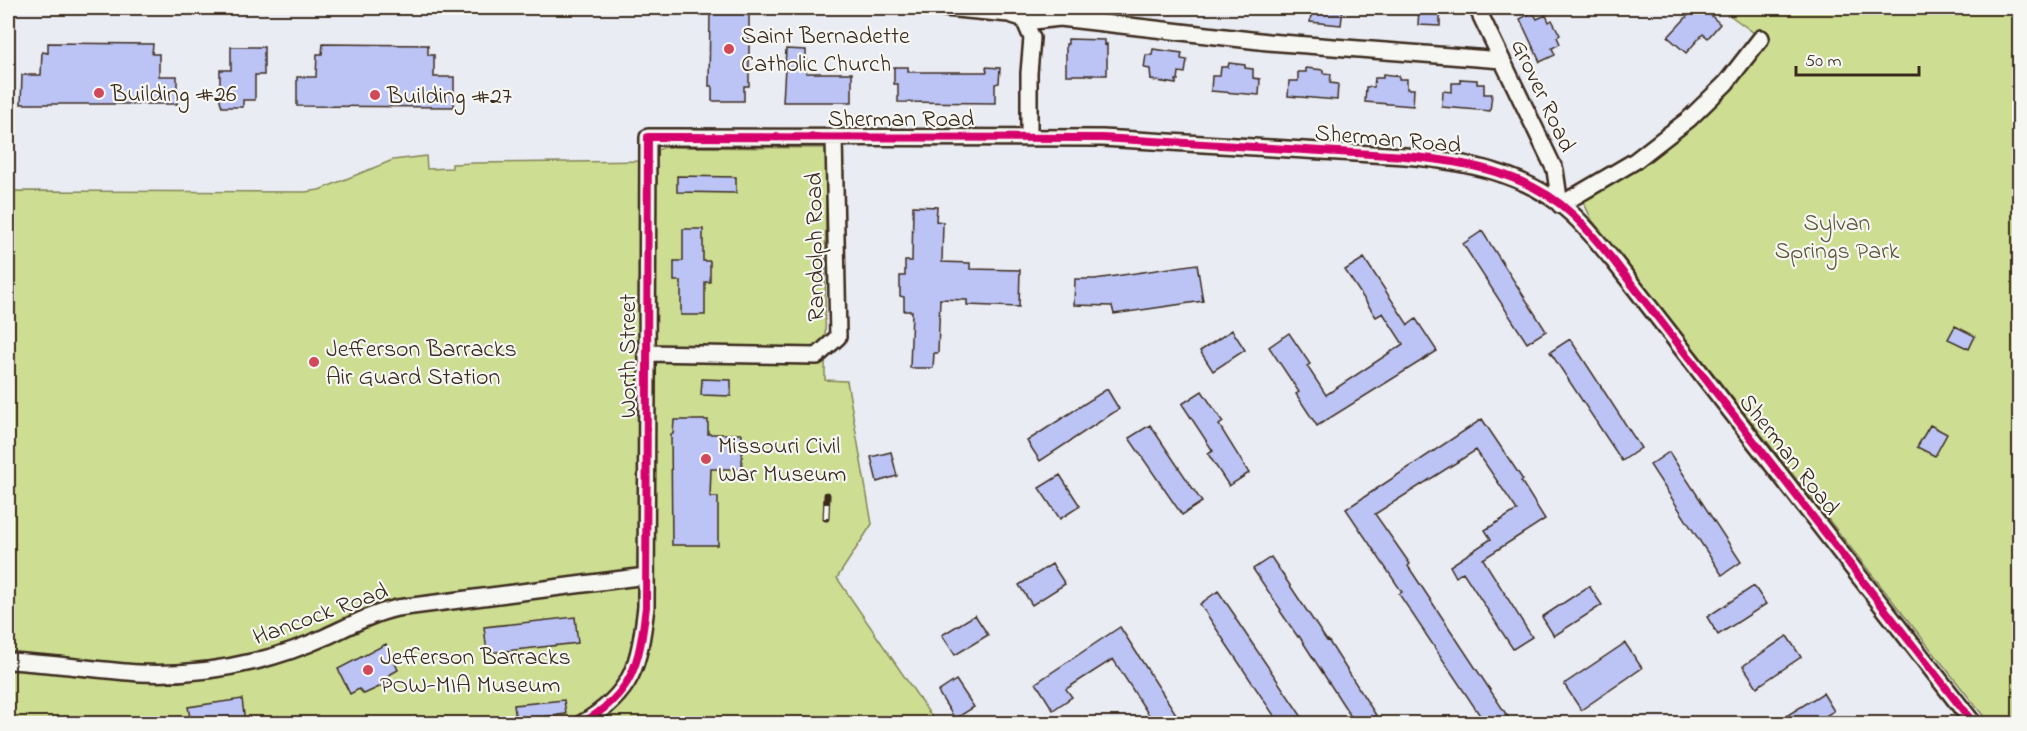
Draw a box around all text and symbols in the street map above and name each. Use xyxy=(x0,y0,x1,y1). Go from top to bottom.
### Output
place label: Saint Bernadette Catholic Church xyxy=(741,20,910,83)
street label: Grover Road xyxy=(1500,34,1583,159)
scale bar xyxy=(1796,39,1919,77)
marker: Saint Bernadette Catholic Church xyxy=(722,42,736,56)
text: 50 m xyxy=(1805,49,1842,75)
place label: Building #26 xyxy=(110,78,237,113)
place label: Building #27 xyxy=(386,80,512,115)
marker: Building #26 xyxy=(92,86,106,100)
marker: Building #27 xyxy=(368,88,382,102)
street label: Sherman Road xyxy=(828,103,975,138)
street label: Sherman Road xyxy=(1313,117,1463,164)
street label: Randolph Road xyxy=(798,172,835,322)
park label: Sylvan Springs Park xyxy=(1775,207,1900,270)
street label: Worth Street xyxy=(612,294,647,418)
place label: Jefferson Barracks Air Guard Station xyxy=(326,333,517,396)
marker: Jefferson Barracks Air Guard Station xyxy=(307,355,321,369)
street label: Sherman Road xyxy=(1729,387,1847,524)
place label: Missouri Civil War Museum xyxy=(718,430,846,493)
marker: Missouri Civil War Museum xyxy=(699,452,713,466)
street label: Hancock Road xyxy=(249,575,394,656)
place label: Jefferson Barracks POW-MIA Museum xyxy=(380,641,571,704)
marker: Jefferson Barracks POW-MIA Museum xyxy=(361,663,375,677)

